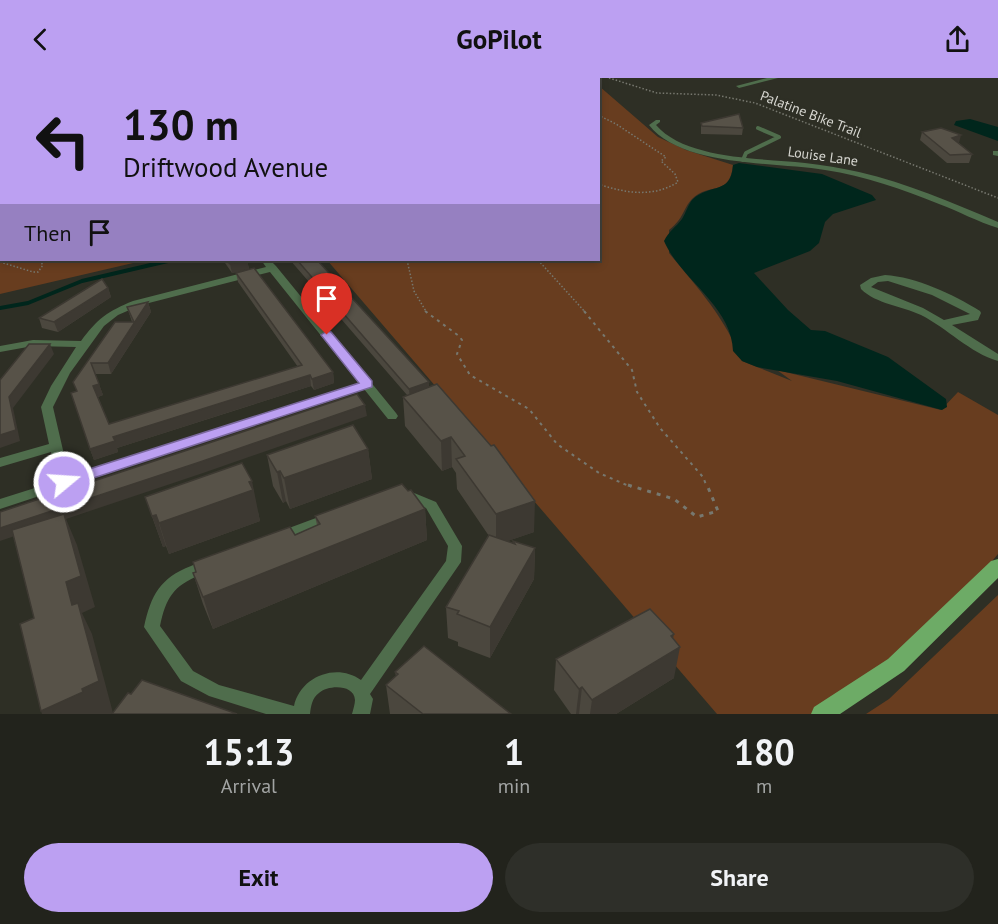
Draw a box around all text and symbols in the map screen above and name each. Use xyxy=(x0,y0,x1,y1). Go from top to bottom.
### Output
text: GoPilot xyxy=(456,22,542,56)
icon: back xyxy=(24,23,57,56)
icon: share xyxy=(941,23,974,56)
street label: Palatine Bike Trail xyxy=(758,86,864,142)
text: 130 m xyxy=(123,97,239,152)
icon: left xyxy=(24,102,102,180)
street label: Louise Lane xyxy=(787,142,859,170)
text: Driftwood Avenue xyxy=(123,150,328,184)
icon: arrive xyxy=(83,216,116,249)
text: Then xyxy=(24,219,71,247)
pin xyxy=(301,273,352,335)
icon: arrive xyxy=(310,282,343,315)
position arrow xyxy=(32,450,96,514)
text: 15:13 xyxy=(203,728,295,775)
text: 1 xyxy=(504,728,524,775)
text: 180 xyxy=(734,728,795,775)
text: Arrival xyxy=(221,773,277,799)
text: min xyxy=(498,773,530,799)
text: m xyxy=(756,773,772,799)
button: Exit xyxy=(24,843,493,912)
button: Share xyxy=(505,843,974,912)

